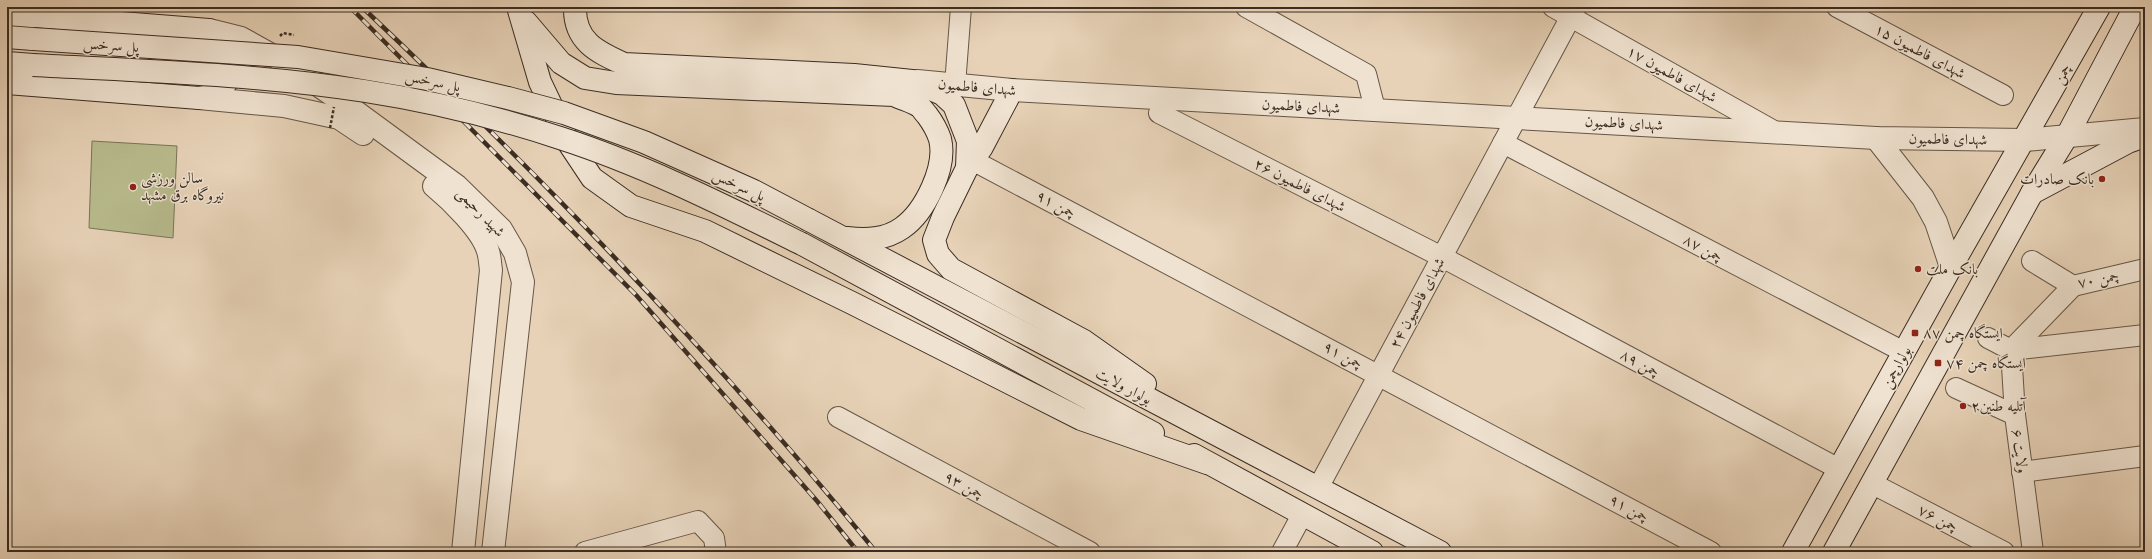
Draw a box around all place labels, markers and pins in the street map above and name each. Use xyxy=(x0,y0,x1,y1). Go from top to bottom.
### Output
place label: سالن ورزشی نیروگاه برق مشهد xyxy=(141,168,224,205)
place label: بانک صادرات xyxy=(2020,169,2094,189)
marker: بانک صادرات xyxy=(2097,174,2107,184)
marker: سالن ورزشی نیروگاه برق مشهد xyxy=(128,182,138,192)
place label: بانک ملت xyxy=(1926,259,1978,279)
marker: بانک ملت xyxy=(1913,264,1923,274)
place label: ایستگاه چمن ۸۷ xyxy=(1923,323,2003,343)
marker: ایستگاه چمن ۸۷ xyxy=(1910,328,1920,338)
place label: ایستگاه چمن ۷۴ xyxy=(1946,353,2026,373)
marker: ایستگاه چمن ۷۴ xyxy=(1933,358,1943,368)
place label: آتلیه طنین۲ xyxy=(1971,396,2028,416)
marker: آتلیه طنین۲ xyxy=(1958,401,1968,411)

